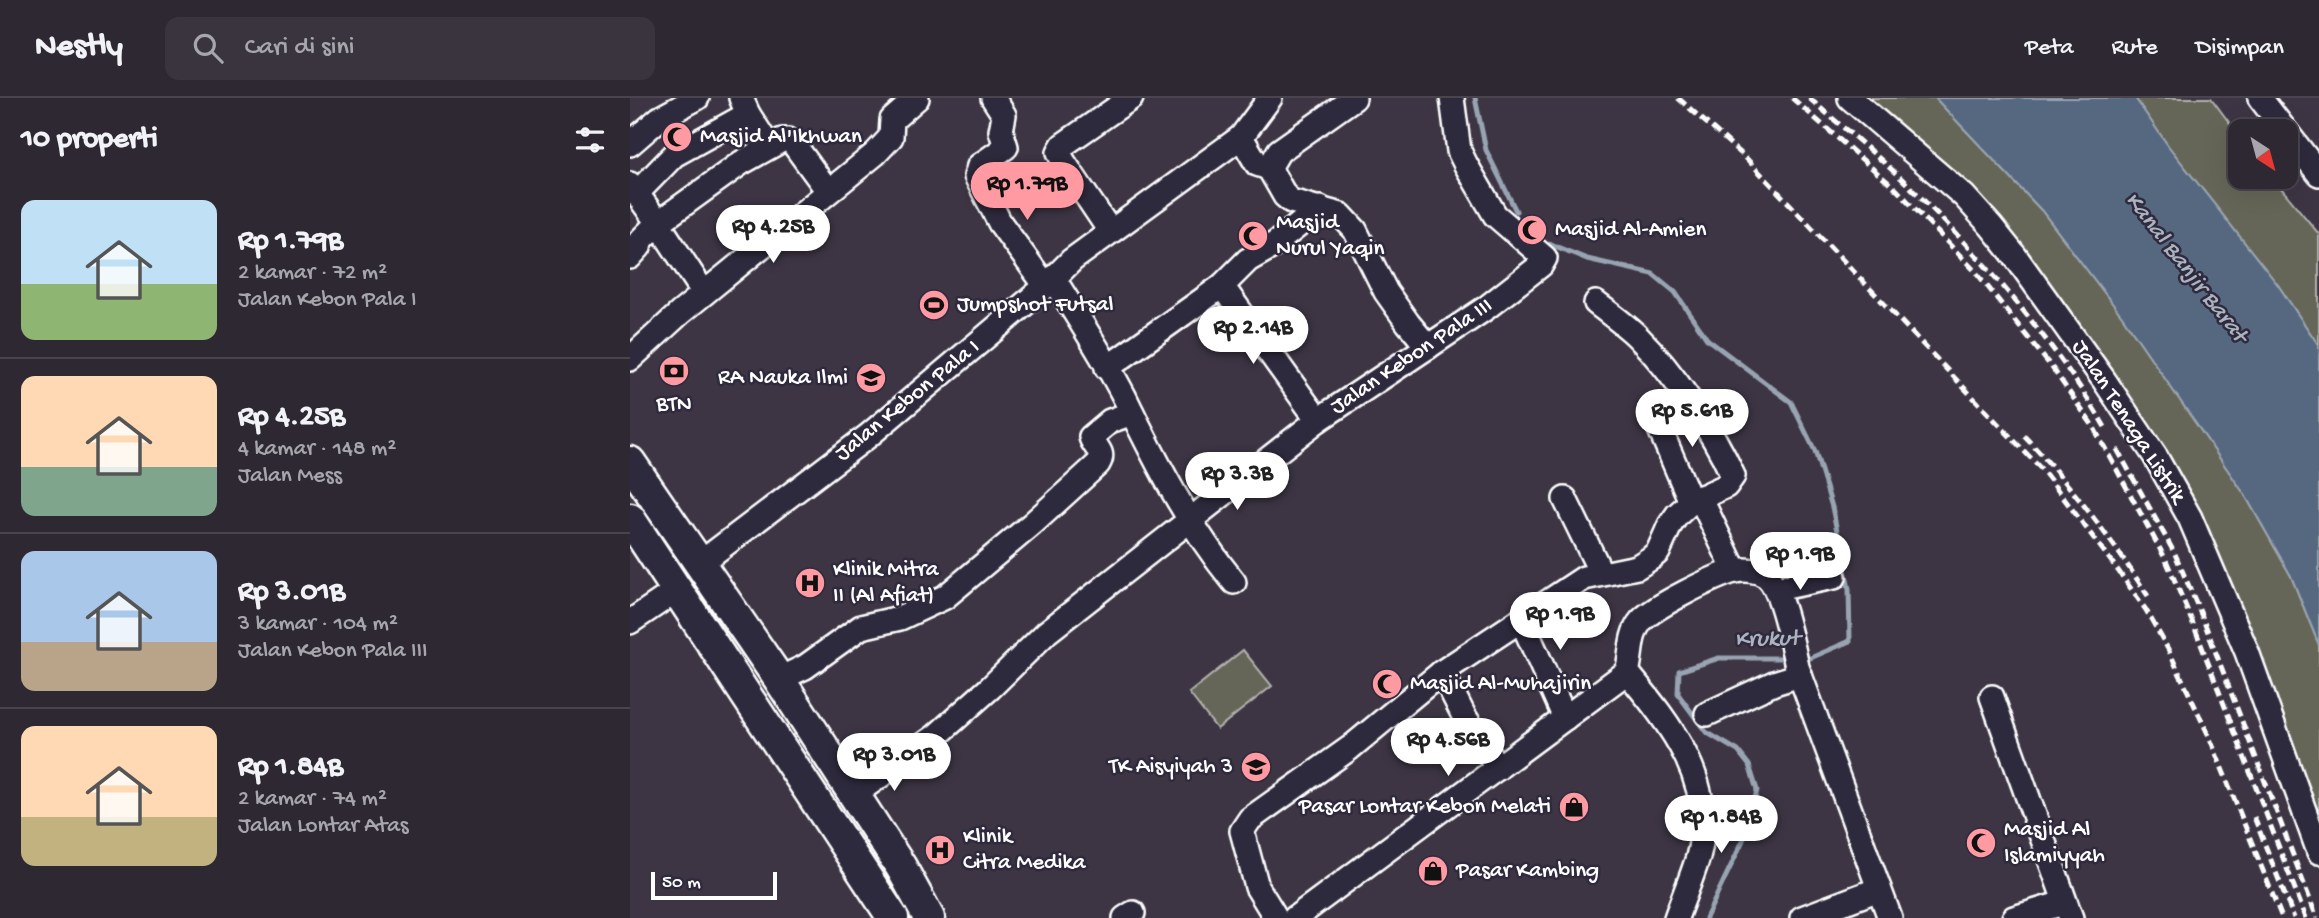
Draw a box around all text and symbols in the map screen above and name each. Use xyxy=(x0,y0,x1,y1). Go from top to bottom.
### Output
search box xyxy=(165,17,655,80)
text: Nestly xyxy=(35,29,123,67)
icon: search xyxy=(189,29,227,67)
text: Cari di sini xyxy=(245,33,354,64)
text: Peta xyxy=(2025,34,2074,63)
text: Rute xyxy=(2112,34,2158,63)
text: Disimpan xyxy=(2196,34,2284,63)
north arrow xyxy=(2228,119,2298,189)
map controls xyxy=(2228,119,2298,189)
mosque icon: Masjid Al'Ikhwan xyxy=(660,120,694,154)
icon: filters xyxy=(571,121,609,159)
text: 10 properti xyxy=(21,123,158,158)
place label: Masjid Al'Ikhwan xyxy=(700,124,862,151)
pin: Rp 1.79B xyxy=(955,162,1099,222)
text: Rp 1.79B xyxy=(987,171,1067,198)
water label: Kanal Banjir Barat xyxy=(2117,187,2255,352)
pin: Rp 4.25B xyxy=(701,206,845,265)
place label: Masjid Nurul Yaqin xyxy=(1276,210,1384,263)
mosque icon: Masjid Al-Amien xyxy=(1515,213,1549,247)
text: Rp 4.25B xyxy=(732,214,814,241)
place label: Masjid Al-Amien xyxy=(1555,217,1706,244)
mosque icon: Masjid Nurul Yaqin xyxy=(1236,219,1270,253)
text: Rp 1.79B xyxy=(238,225,343,260)
icon: home xyxy=(77,228,161,312)
text: 2 kamar · 72 m² xyxy=(238,260,387,287)
text: Jalan Kebon Pala I xyxy=(238,287,416,314)
sports icon: Jumpshot Futsal xyxy=(917,288,951,322)
place label: Jumpshot Futsal xyxy=(957,292,1114,319)
street label: Jalan Kebon Pala III xyxy=(1326,293,1498,421)
pin: Rp 2.14B xyxy=(1181,306,1325,366)
text: Rp 2.14B xyxy=(1213,315,1293,342)
street label: Jalan Kebon Pala I xyxy=(830,334,986,468)
street label: Jalan Tenaga Listrik xyxy=(2065,335,2192,511)
bank icon: BTN xyxy=(657,354,691,388)
school or university icon: RA Nauka Ilmi xyxy=(854,361,888,395)
place label: RA Nauka Ilmi xyxy=(718,365,848,392)
pin: Rp 5.61B xyxy=(1620,390,1764,449)
place label: BTN xyxy=(655,392,692,419)
text: Rp 5.61B xyxy=(1652,398,1732,425)
text: Rp 4.25B xyxy=(238,401,345,436)
icon: home xyxy=(77,404,161,488)
text: 4 kamar · 148 m² xyxy=(238,436,396,463)
pin: Rp 3.3B xyxy=(1172,452,1302,512)
text: Rp 3.3B xyxy=(1201,461,1273,488)
text: Jalan Mess xyxy=(238,463,342,490)
pin: Rp 1.9B xyxy=(1735,532,1865,592)
text: Rp 1.9B xyxy=(1766,541,1834,568)
place label: Klinik Mitra II (Al Afiat) xyxy=(833,557,940,610)
hospital icon: Klinik Mitra II (Al Afiat) xyxy=(793,566,827,600)
text: Rp 3.01B xyxy=(238,576,345,611)
icon: home xyxy=(77,579,161,663)
pin: Rp 1.9B xyxy=(1495,592,1625,652)
text: Rp 1.9B xyxy=(1526,601,1594,628)
text: 3 kamar · 104 m² xyxy=(238,611,398,638)
water label: Krukut xyxy=(1734,625,1804,655)
text: Jalan Kebon Pala III xyxy=(238,638,427,665)
mosque icon: Masjid Al-Muhajirin xyxy=(1370,667,1404,701)
place label: Masjid Al-Muhajirin xyxy=(1410,671,1591,698)
pin: Rp 4.56B xyxy=(1376,718,1520,778)
text: Rp 4.56B xyxy=(1407,727,1489,754)
pin: Rp 3.01B xyxy=(822,734,966,793)
text: Rp 3.01B xyxy=(853,742,935,769)
school or university icon: TK Aisyiyah 3 xyxy=(1239,750,1273,784)
text: Rp 1.84B xyxy=(238,751,343,786)
icon: home xyxy=(77,754,161,838)
place label: TK Aisyiyah 3 xyxy=(1107,754,1233,781)
text: 2 kamar · 74 m² xyxy=(238,786,387,813)
shop icon: Pasar Lontar Kebon Melati xyxy=(1557,790,1591,824)
place label: Pasar Lontar Kebon Melati xyxy=(1298,794,1551,821)
pin: Rp 1.84B xyxy=(1649,796,1793,855)
text: Rp 1.84B xyxy=(1681,804,1761,831)
text: Jalan Lontar Atas xyxy=(238,813,408,840)
place label: Masjid Al Islamiyyah xyxy=(2004,817,2105,870)
place label: Klinik Citra Medika xyxy=(963,824,1087,877)
mosque icon: Masjid Al Islamiyyah xyxy=(1964,826,1998,860)
hospital icon: Klinik Citra Medika xyxy=(923,833,957,867)
shop icon: Pasar Kambing xyxy=(1416,854,1450,888)
place label: Pasar Kambing xyxy=(1455,858,1599,885)
scale bar xyxy=(651,869,777,901)
text: 50 m xyxy=(662,872,701,895)

